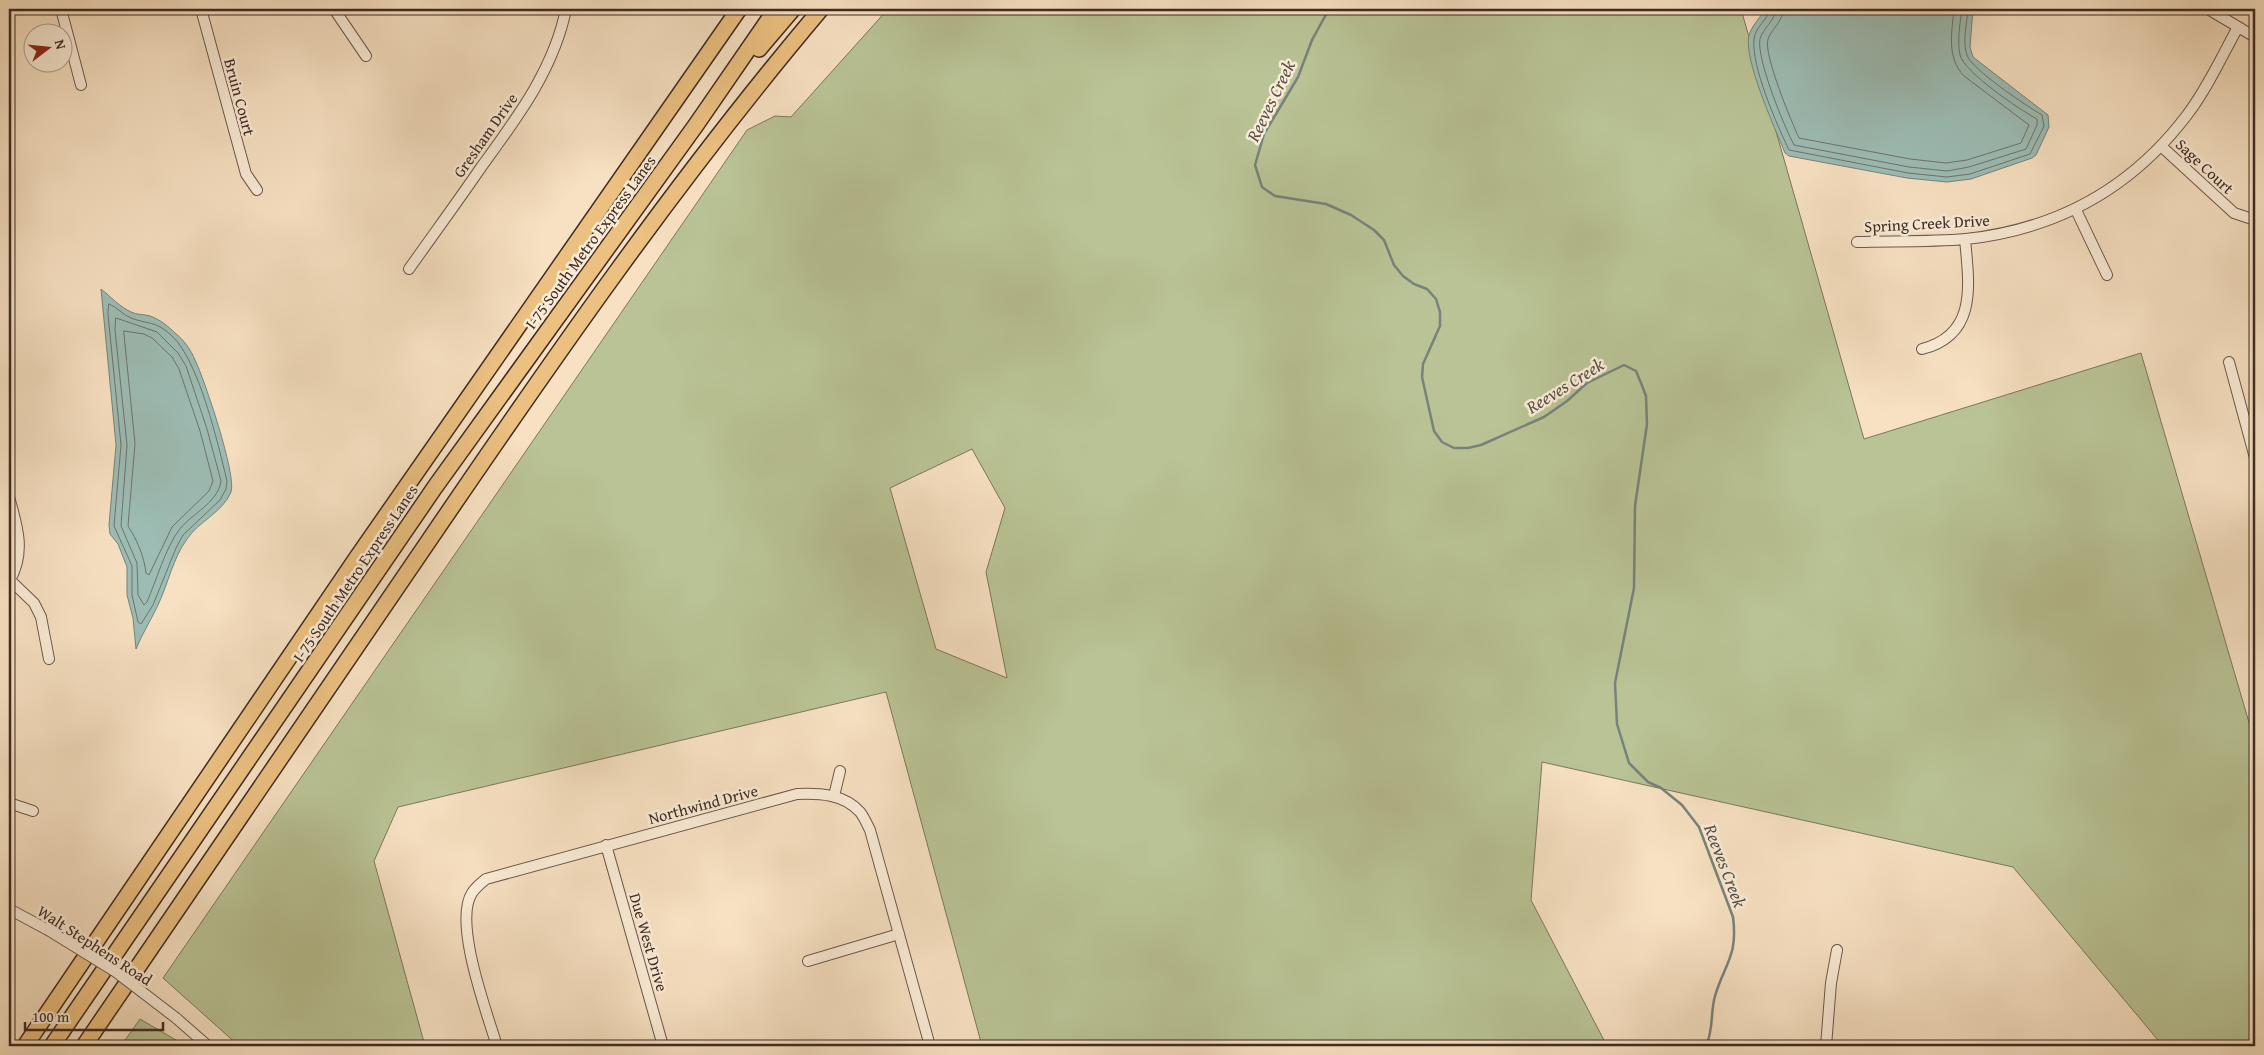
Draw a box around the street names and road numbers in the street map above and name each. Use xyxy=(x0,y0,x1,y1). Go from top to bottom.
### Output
street label: Bruin Court xyxy=(218,56,262,139)
street label: Gresham Drive xyxy=(447,88,523,182)
street label: Sage Court xyxy=(2170,133,2240,200)
street label: I-75 South Metro Express Lanes xyxy=(519,150,661,334)
street label: Spring Creek Drive xyxy=(1864,208,1990,238)
street label: I-75 South Metro Express Lanes xyxy=(286,479,424,667)
street label: Northwind Drive xyxy=(645,778,761,830)
street label: Due West Drive xyxy=(624,890,674,994)
street label: Walt Stephens Road xyxy=(33,899,158,991)

